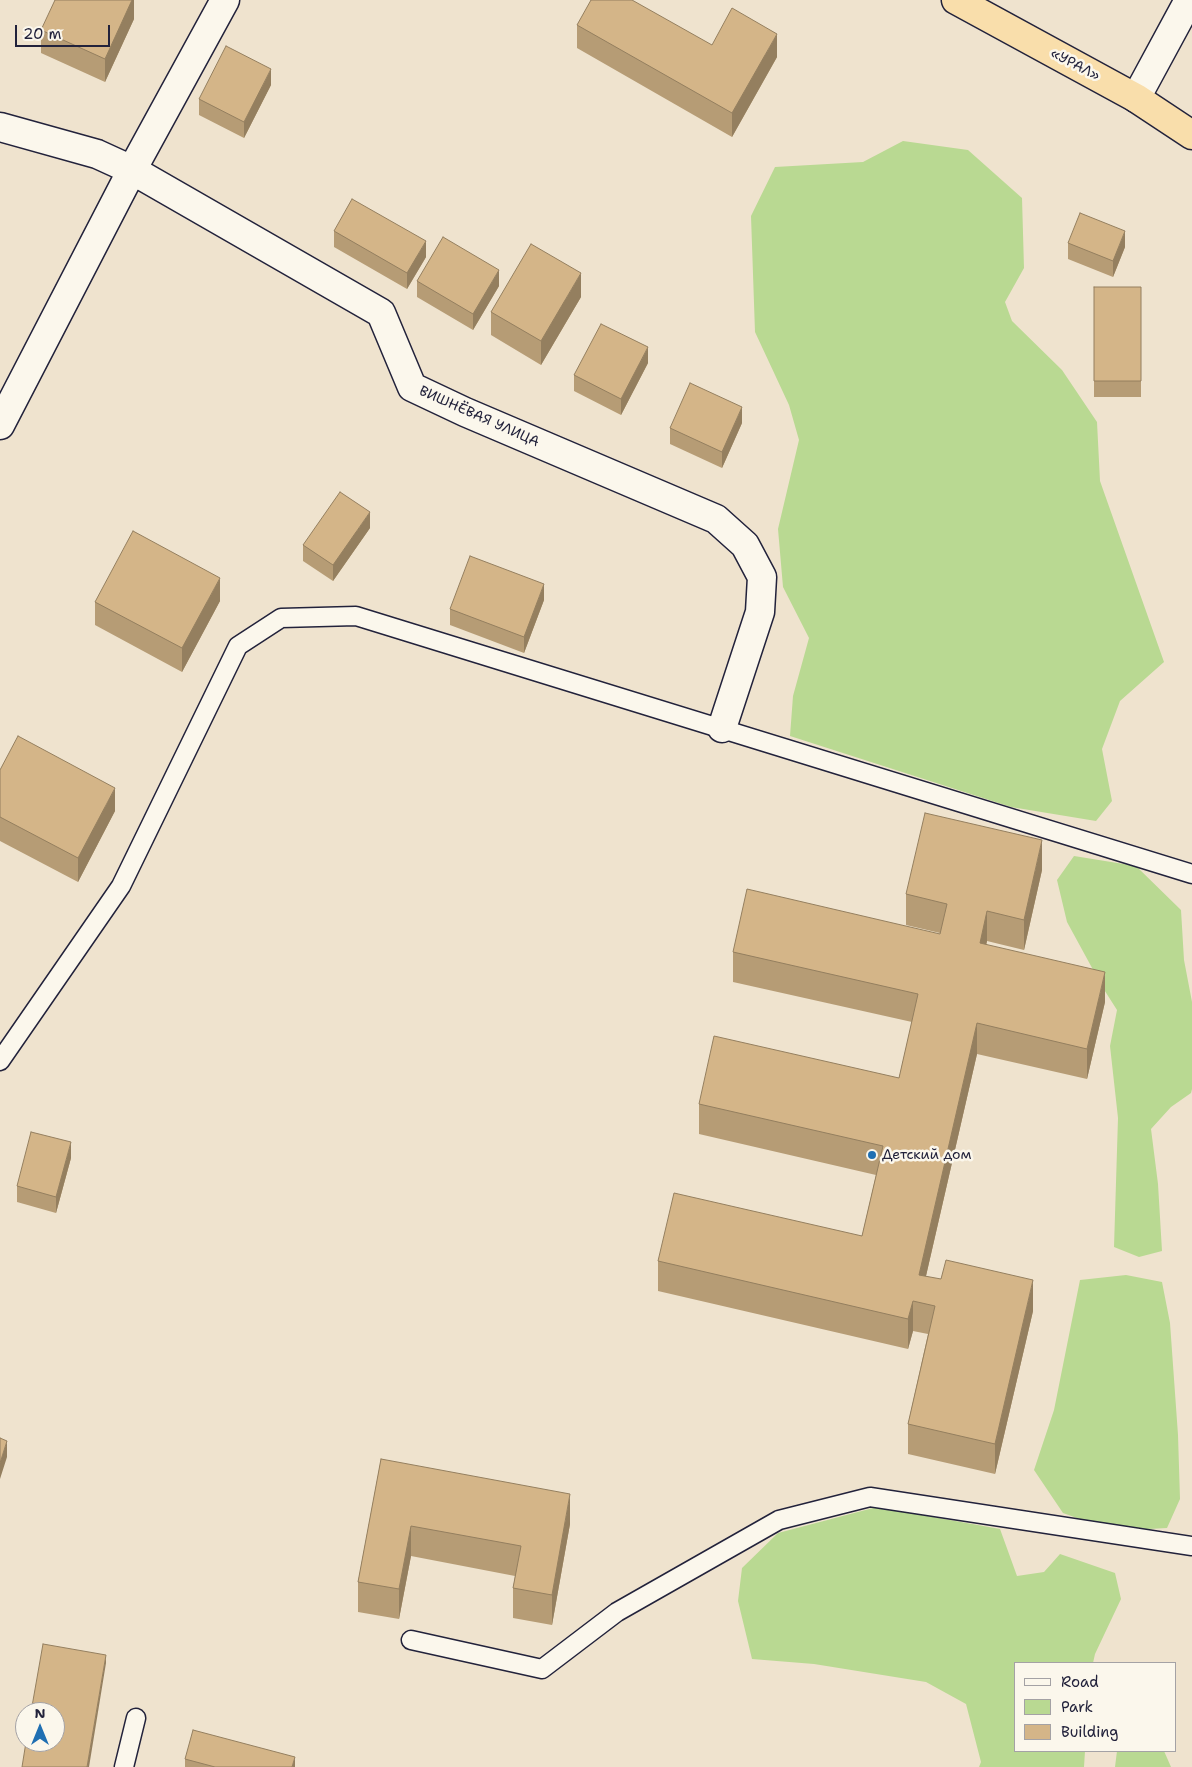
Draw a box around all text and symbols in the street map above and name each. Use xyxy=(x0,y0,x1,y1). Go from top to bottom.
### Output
scale bar xyxy=(18,15,112,47)
text: 20 m xyxy=(23,24,62,44)
street label: «УРАЛ» xyxy=(1048,45,1102,85)
street label: ВИШНЁВАЯ УЛИЦА xyxy=(416,383,542,451)
place label: Детский дом xyxy=(882,1147,971,1163)
marker: Детский дом xyxy=(866,1149,878,1161)
legend xyxy=(1014,1662,1177,1752)
text: Road xyxy=(1061,1672,1099,1692)
text: Park xyxy=(1061,1697,1093,1717)
north arrow xyxy=(15,1702,65,1752)
text: N xyxy=(34,1704,46,1722)
text: Building xyxy=(1061,1722,1118,1742)

